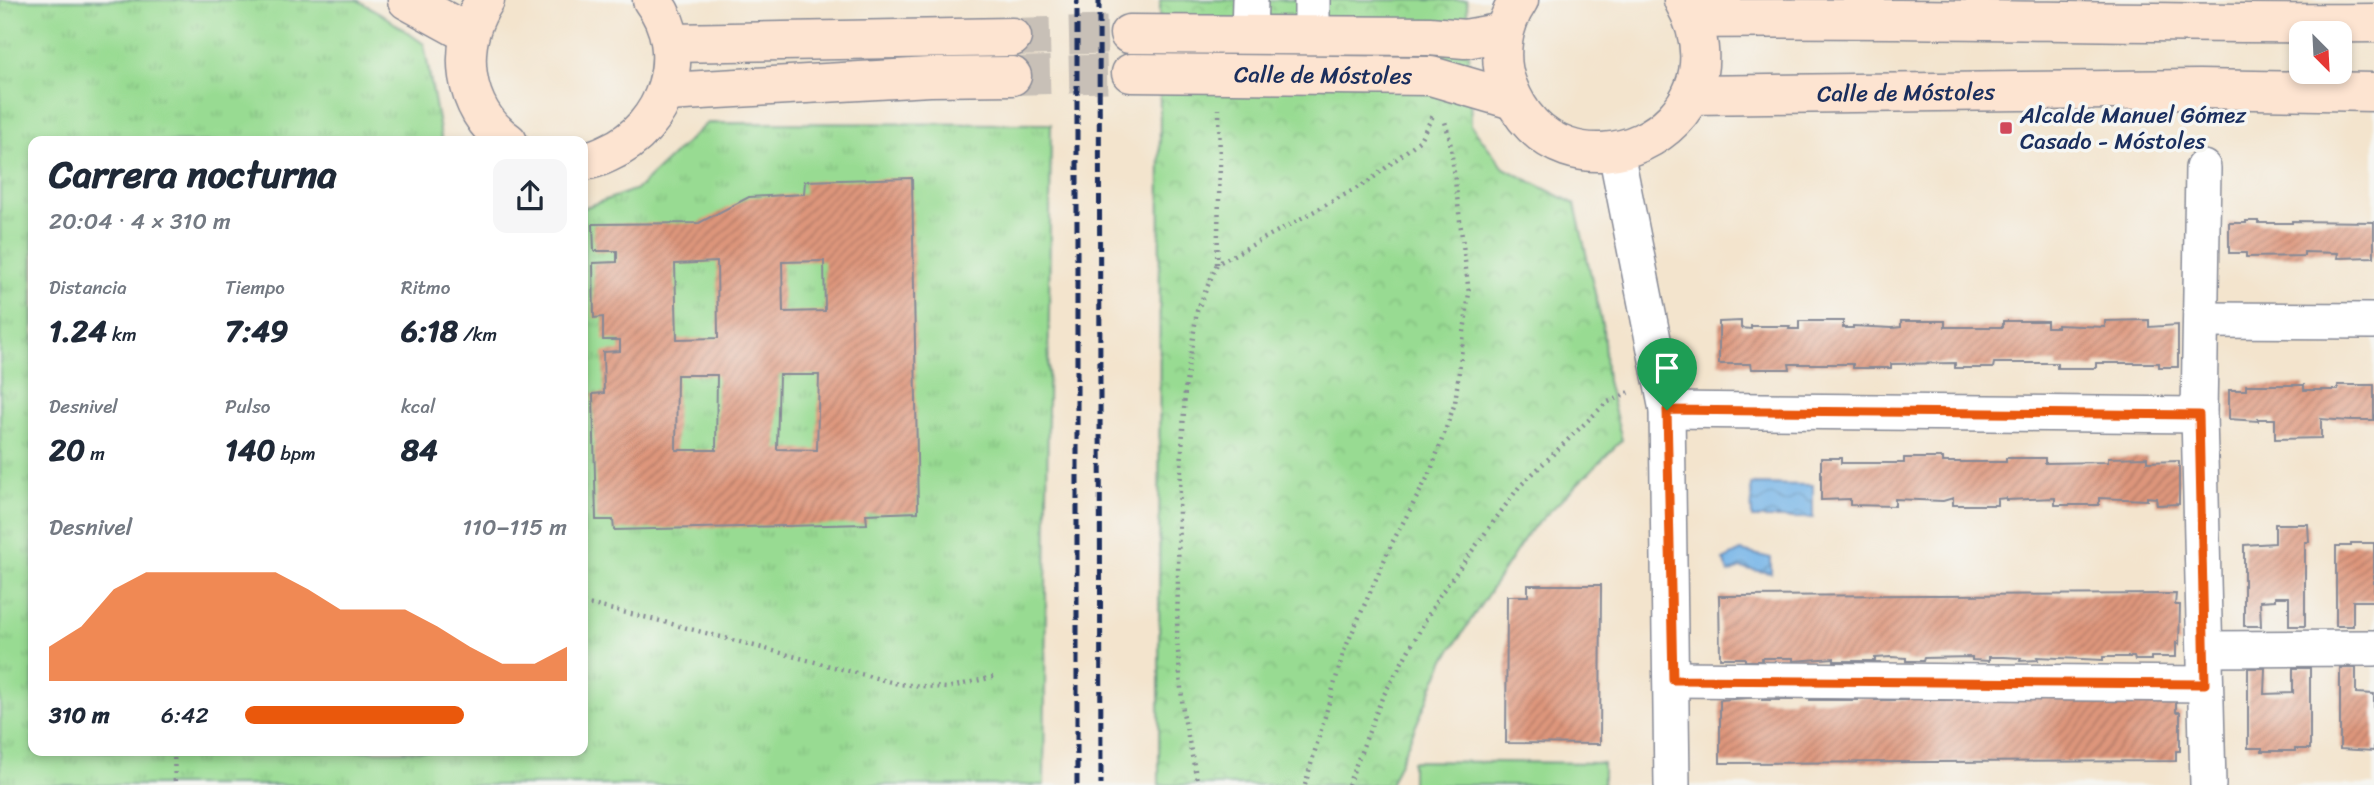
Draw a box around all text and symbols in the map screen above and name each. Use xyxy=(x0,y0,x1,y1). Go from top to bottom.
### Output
north arrow xyxy=(2289,21,2352,84)
map controls xyxy=(2289,21,2352,84)
street label: Calle de Móstoles xyxy=(1234,54,1413,96)
street label: Calle de Móstoles xyxy=(1817,71,1996,114)
place label: Alcalde Manuel Gómez Casado - Móstoles xyxy=(2019,95,2247,162)
marker: Alcalde Manuel Gómez Casado - Móstoles xyxy=(1998,120,2014,136)
text: Carrera nocturna xyxy=(49,141,337,208)
button: share xyxy=(493,159,567,233)
text: 20:04 · 4 × 310 m xyxy=(49,201,231,242)
text: Distancia xyxy=(49,271,127,304)
text: Tiempo xyxy=(225,271,285,304)
text: Ritmo xyxy=(401,271,450,304)
text: 1.24 xyxy=(49,304,107,358)
text: 7:49 xyxy=(225,304,288,358)
text: 6:18 xyxy=(401,304,458,358)
text: km xyxy=(107,318,137,351)
text: /km xyxy=(458,318,497,351)
pin xyxy=(1637,338,1697,410)
icon: arrive xyxy=(1648,349,1686,387)
text: Desnivel xyxy=(49,390,118,423)
text: Pulso xyxy=(225,390,271,423)
text: kcal xyxy=(401,390,436,423)
text: 20 xyxy=(49,423,85,477)
text: 140 xyxy=(225,423,276,477)
text: 84 xyxy=(401,423,438,477)
text: m xyxy=(85,437,105,470)
text: bpm xyxy=(276,437,316,470)
text: Desnivel xyxy=(49,507,132,548)
text: 110–115 m xyxy=(462,507,567,548)
text: 310 m xyxy=(49,695,110,736)
text: 6:42 xyxy=(161,695,209,736)

